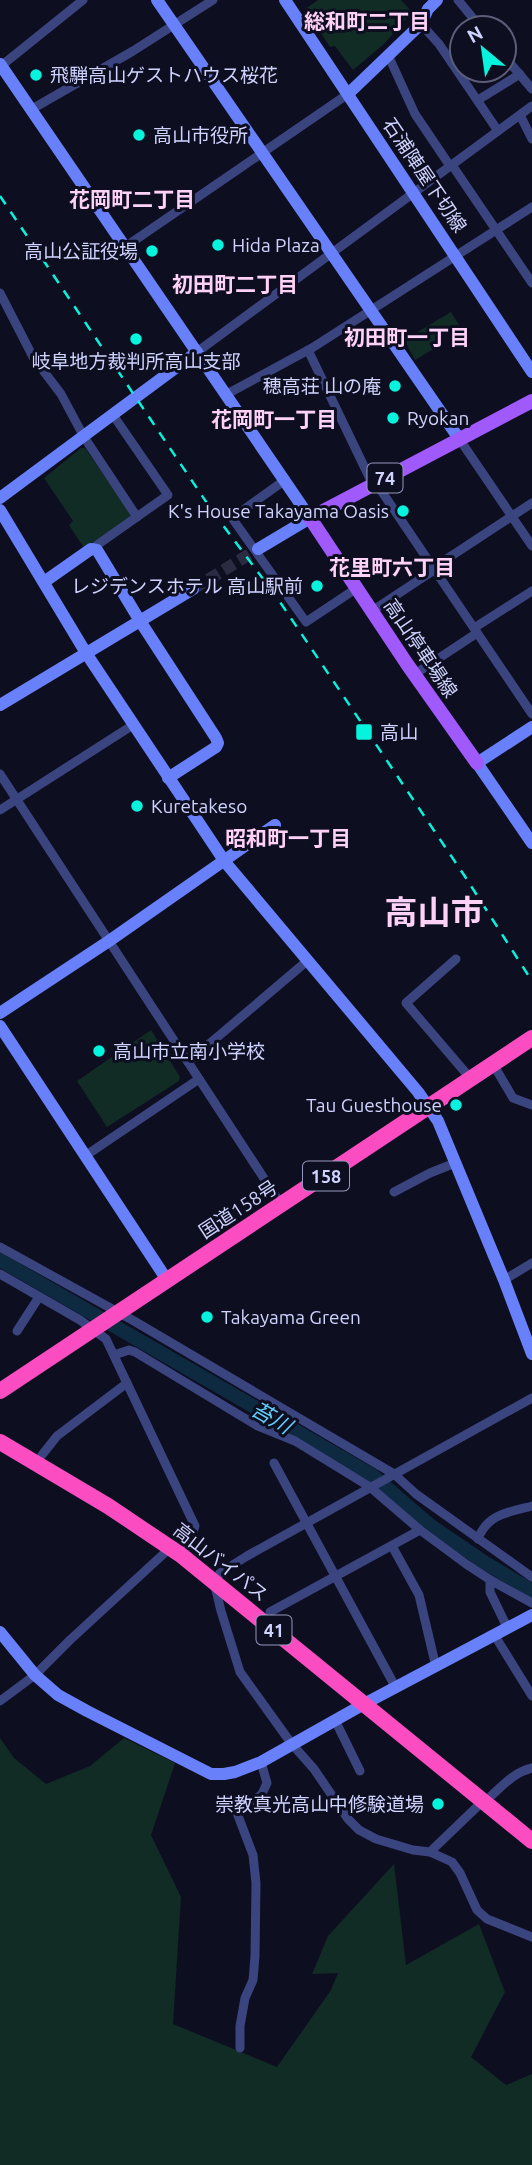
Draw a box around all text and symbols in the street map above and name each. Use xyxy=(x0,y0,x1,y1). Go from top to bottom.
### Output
district label: 総和町二丁目 xyxy=(304,9,430,33)
north arrow xyxy=(448,14,518,84)
text: N xyxy=(463,21,486,47)
place label: 飛騨高山ゲストハウス桜花 xyxy=(50,64,278,86)
marker: 飛騨高山ゲストハウス桜花 xyxy=(28,67,44,83)
street label: 石浦陣屋下切線 xyxy=(379,114,471,236)
place label: 高山市役所 xyxy=(153,124,248,146)
marker: 高山市役所 xyxy=(131,127,147,143)
district label: 花岡町二丁目 xyxy=(69,187,195,211)
place label: Hida Plaza xyxy=(232,234,320,256)
marker: Hida Plaza xyxy=(210,237,226,253)
place label: 高山公証役場 xyxy=(24,240,138,262)
marker: 高山公証役場 xyxy=(144,243,160,259)
district label: 初田町二丁目 xyxy=(172,272,298,296)
district label: 初田町一丁目 xyxy=(344,325,470,349)
marker: 岐阜地方裁判所高山支部 xyxy=(128,331,144,347)
place label: 岐阜地方裁判所高山支部 xyxy=(31,350,241,372)
place label: 穂高荘 山の庵 xyxy=(263,375,381,397)
marker: 穂高荘 山の庵 xyxy=(387,378,403,394)
district label: 花岡町一丁目 xyxy=(211,407,337,431)
place label: Ryokan xyxy=(407,407,469,429)
marker: Ryokan xyxy=(385,410,401,426)
road number: 74 xyxy=(368,464,402,492)
place label: K's House Takayama Oasis xyxy=(168,500,389,522)
marker: K's House Takayama Oasis xyxy=(395,503,411,519)
district label: 花里町六丁目 xyxy=(329,555,455,579)
place label: レジデンスホテル 高山駅前 xyxy=(71,575,303,597)
marker: レジデンスホテル 高山駅前 xyxy=(309,578,325,594)
street label: 高山停車場線 xyxy=(380,595,462,701)
place label: 高山 xyxy=(380,721,418,743)
marker: 高山 xyxy=(354,722,374,742)
place label: Kuretakeso xyxy=(151,795,247,817)
marker: Kuretakeso xyxy=(129,798,145,814)
district label: 昭和町一丁目 xyxy=(225,826,351,850)
district label: 高山市 xyxy=(385,893,484,930)
place label: 高山市立南小学校 xyxy=(113,1040,265,1062)
marker: 高山市立南小学校 xyxy=(91,1043,107,1059)
place label: Tau Guesthouse xyxy=(306,1094,442,1116)
marker: Tau Guesthouse xyxy=(448,1097,464,1113)
road number: 158 xyxy=(303,1162,349,1190)
street label: 国道158号 xyxy=(195,1175,281,1243)
place label: Takayama Green xyxy=(221,1306,361,1328)
marker: Takayama Green xyxy=(199,1309,215,1325)
water label: 苔川 xyxy=(248,1396,298,1439)
street label: 高山バイパス xyxy=(169,1518,273,1606)
road number: 41 xyxy=(256,1616,292,1644)
place label: 崇教真光高山中修験道場 xyxy=(215,1793,424,1815)
marker: 崇教真光高山中修験道場 xyxy=(430,1796,446,1812)

